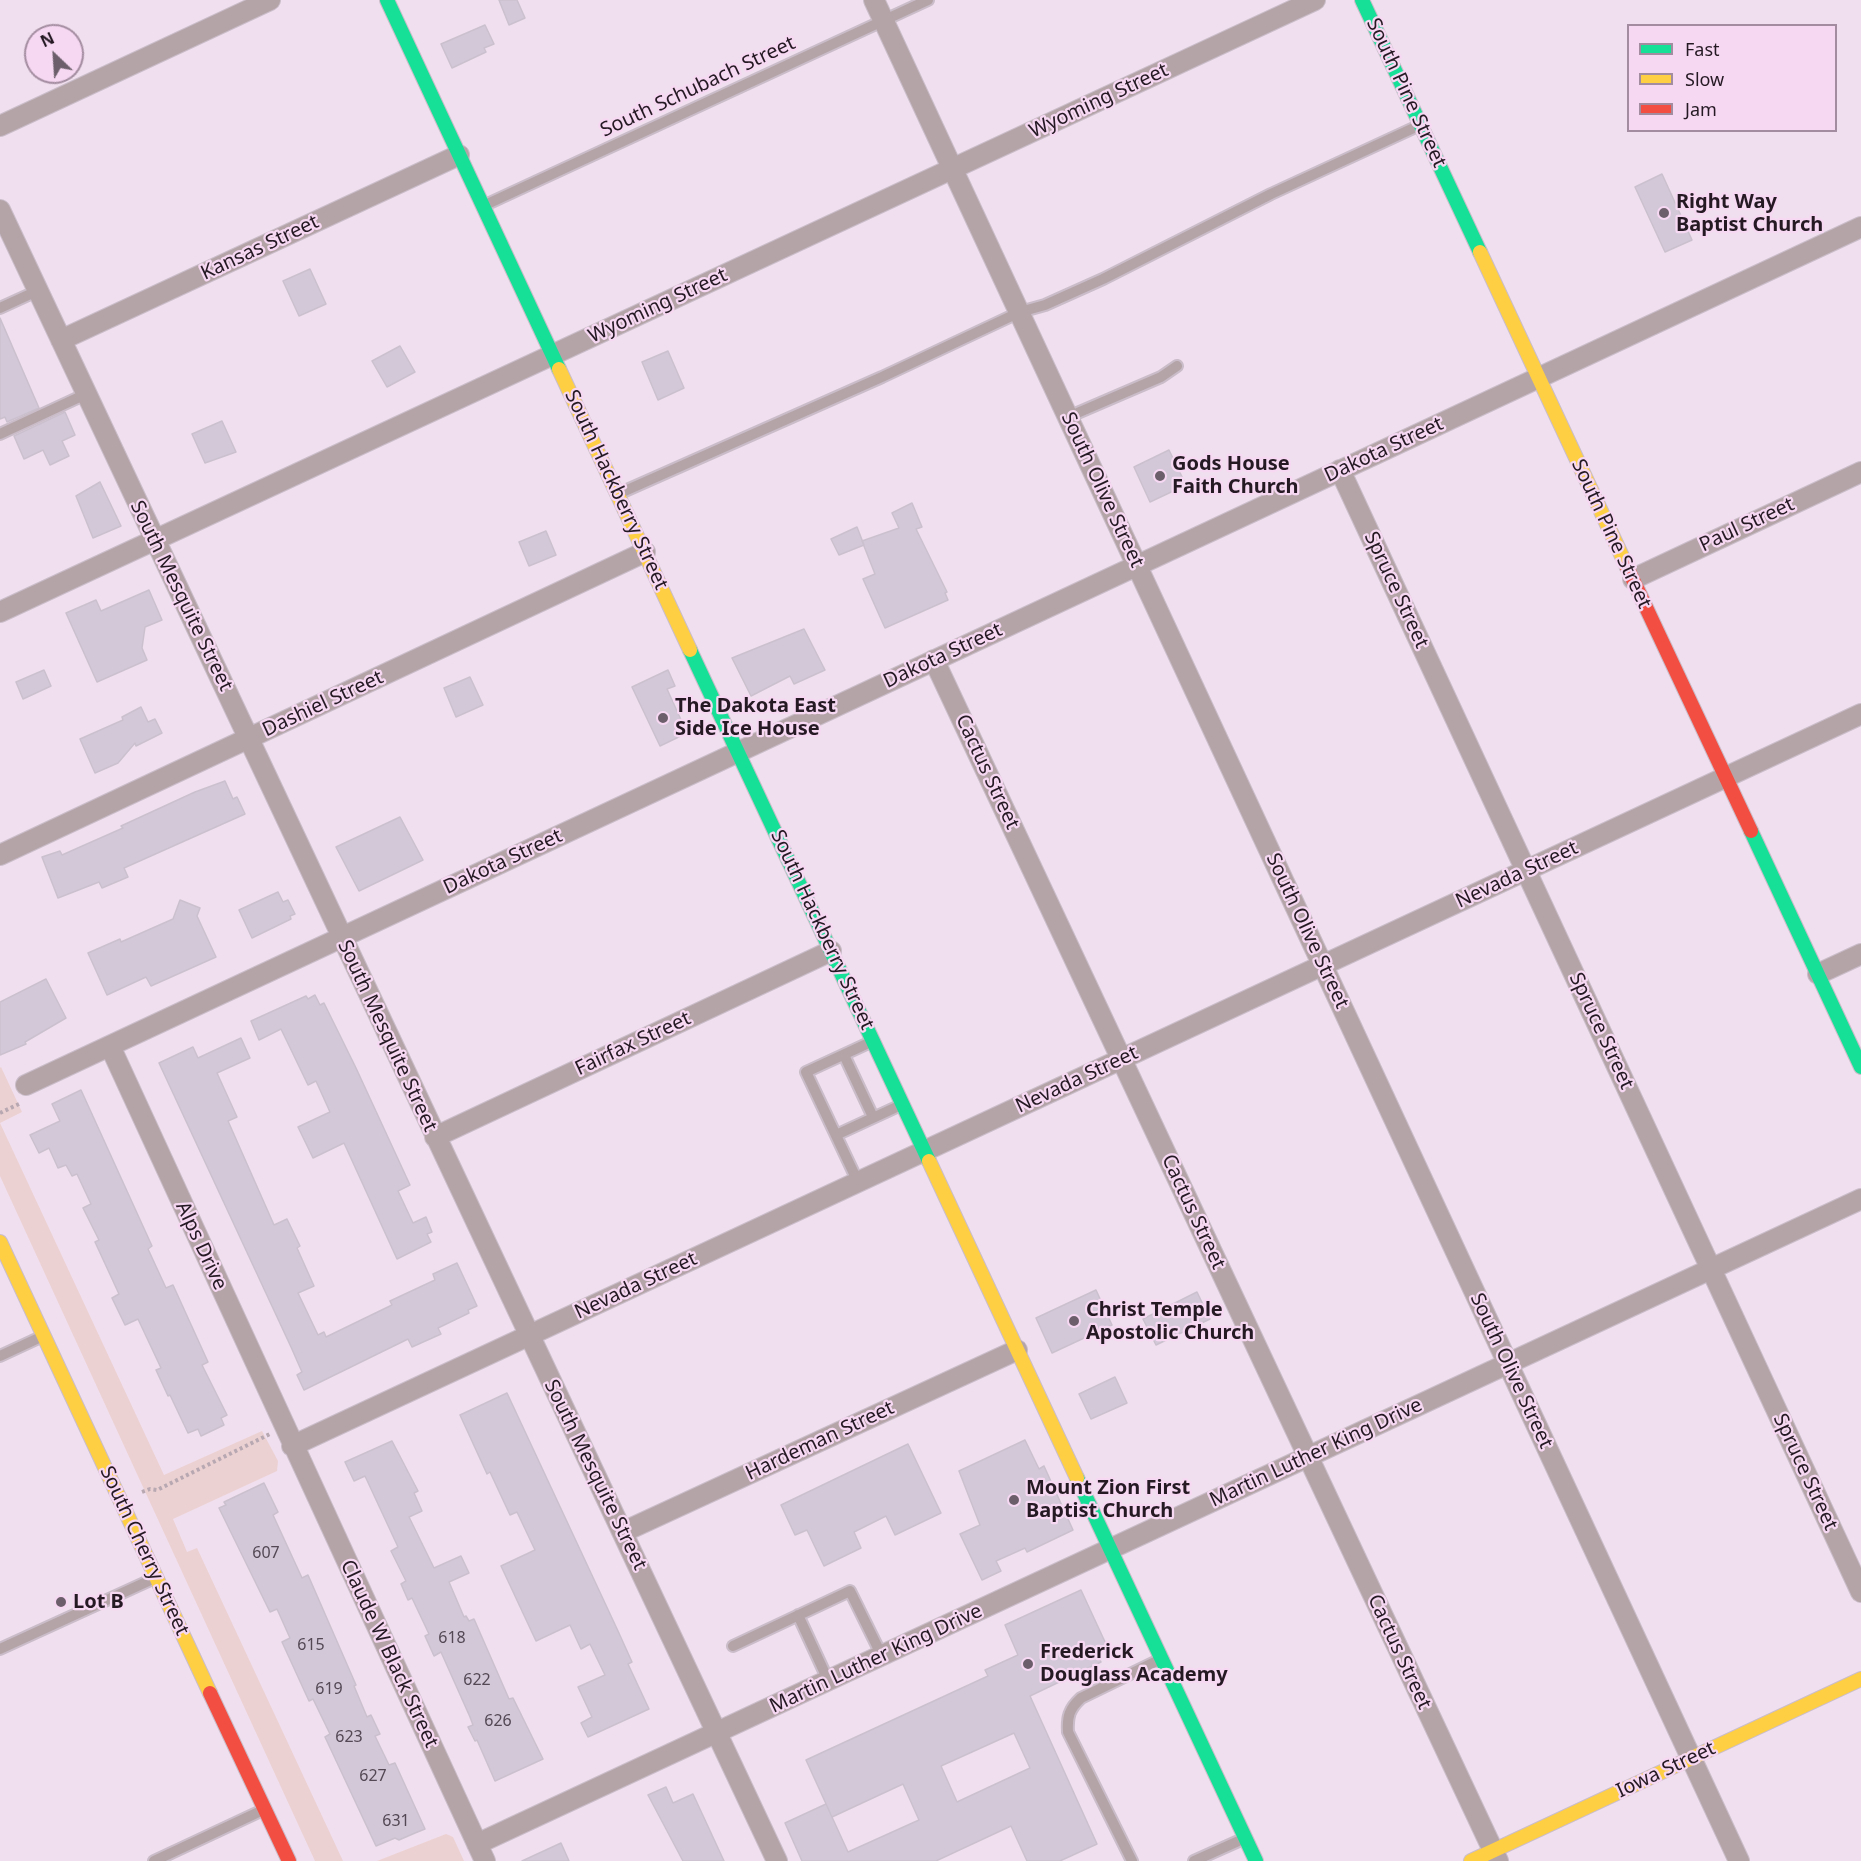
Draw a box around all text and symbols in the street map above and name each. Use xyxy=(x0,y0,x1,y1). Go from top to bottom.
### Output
street label: South Pine Street xyxy=(1361,14,1451,172)
north arrow xyxy=(24,24,84,84)
legend xyxy=(1627,24,1837,132)
text: N xyxy=(37,27,58,52)
street label: South Schubach Street xyxy=(597,31,799,143)
text: Fast xyxy=(1685,37,1720,61)
street label: Wyoming Street xyxy=(1026,58,1172,144)
text: Slow xyxy=(1685,67,1724,91)
text: Jam xyxy=(1685,97,1717,121)
place label: Right Way Baptist Church xyxy=(1676,190,1823,237)
marker: Right Way Baptist Church xyxy=(1657,206,1671,220)
street label: Kansas Street xyxy=(197,210,323,286)
street label: Wyoming Street xyxy=(585,263,731,349)
street label: South Hackberry Street xyxy=(559,386,673,594)
street label: South Olive Street xyxy=(1055,409,1149,571)
street label: Dakota Street xyxy=(1321,412,1447,488)
place label: Gods House Faith Church xyxy=(1172,452,1299,499)
street label: South Pine Street xyxy=(1566,455,1656,613)
marker: Gods House Faith Church xyxy=(1153,469,1167,483)
street label: Paul Street xyxy=(1696,493,1798,557)
street label: South Mesquite Street xyxy=(124,497,238,695)
street label: Spruce Street xyxy=(1359,528,1433,652)
street label: Dakota Street xyxy=(880,618,1006,694)
street label: Dashiel Street xyxy=(259,666,387,742)
place label: The Dakota East Side Ice House xyxy=(675,694,836,741)
marker: The Dakota East Side Ice House xyxy=(656,711,670,725)
street label: Cactus Street xyxy=(950,711,1024,833)
street label: Dakota Street xyxy=(440,824,566,900)
street label: South Hackberry Street xyxy=(765,826,879,1034)
street label: Nevada Street xyxy=(1452,836,1582,914)
street label: South Olive Street xyxy=(1260,850,1354,1012)
street label: South Mesquite Street xyxy=(332,936,442,1136)
street label: Spruce Street xyxy=(1564,969,1638,1093)
street label: Fairfax Street xyxy=(571,1007,695,1081)
street label: Nevada Street xyxy=(1012,1041,1142,1119)
street label: Cactus Street xyxy=(1156,1151,1230,1273)
street label: Alps Drive xyxy=(170,1198,232,1294)
street label: Nevada Street xyxy=(571,1247,701,1325)
street label: South Olive Street xyxy=(1464,1290,1558,1452)
place label: Christ Temple Apostolic Church xyxy=(1086,1298,1254,1345)
marker: Christ Temple Apostolic Church xyxy=(1067,1314,1081,1328)
street label: South Mesquite Street xyxy=(538,1376,652,1574)
street label: Martin Luther King Drive xyxy=(1206,1393,1426,1513)
street label: Hardeman Street xyxy=(742,1396,898,1486)
street label: Spruce Street xyxy=(1768,1410,1842,1534)
street label: South Cherry Street xyxy=(94,1462,194,1640)
place label: Mount Zion First Baptist Church xyxy=(1026,1476,1190,1523)
marker: Mount Zion First Baptist Church xyxy=(1007,1493,1021,1507)
house number: 607 xyxy=(252,1543,280,1563)
street label: Claude W Black Street xyxy=(335,1556,443,1752)
place label: Lot B xyxy=(73,1590,124,1614)
street label: Cactus Street xyxy=(1362,1591,1436,1713)
marker: Lot B xyxy=(54,1595,68,1609)
street label: Martin Luther King Drive xyxy=(766,1599,986,1719)
house number: 618 xyxy=(438,1628,466,1648)
house number: 615 xyxy=(297,1635,325,1655)
place label: Frederick Douglass Academy xyxy=(1040,1640,1228,1687)
marker: Frederick Douglass Academy xyxy=(1021,1657,1035,1671)
house number: 622 xyxy=(463,1670,491,1690)
house number: 619 xyxy=(315,1679,343,1699)
house number: 626 xyxy=(484,1711,512,1731)
house number: 623 xyxy=(335,1727,363,1747)
street label: Iowa Street xyxy=(1613,1737,1719,1803)
house number: 627 xyxy=(359,1766,387,1786)
house number: 631 xyxy=(382,1811,410,1831)

